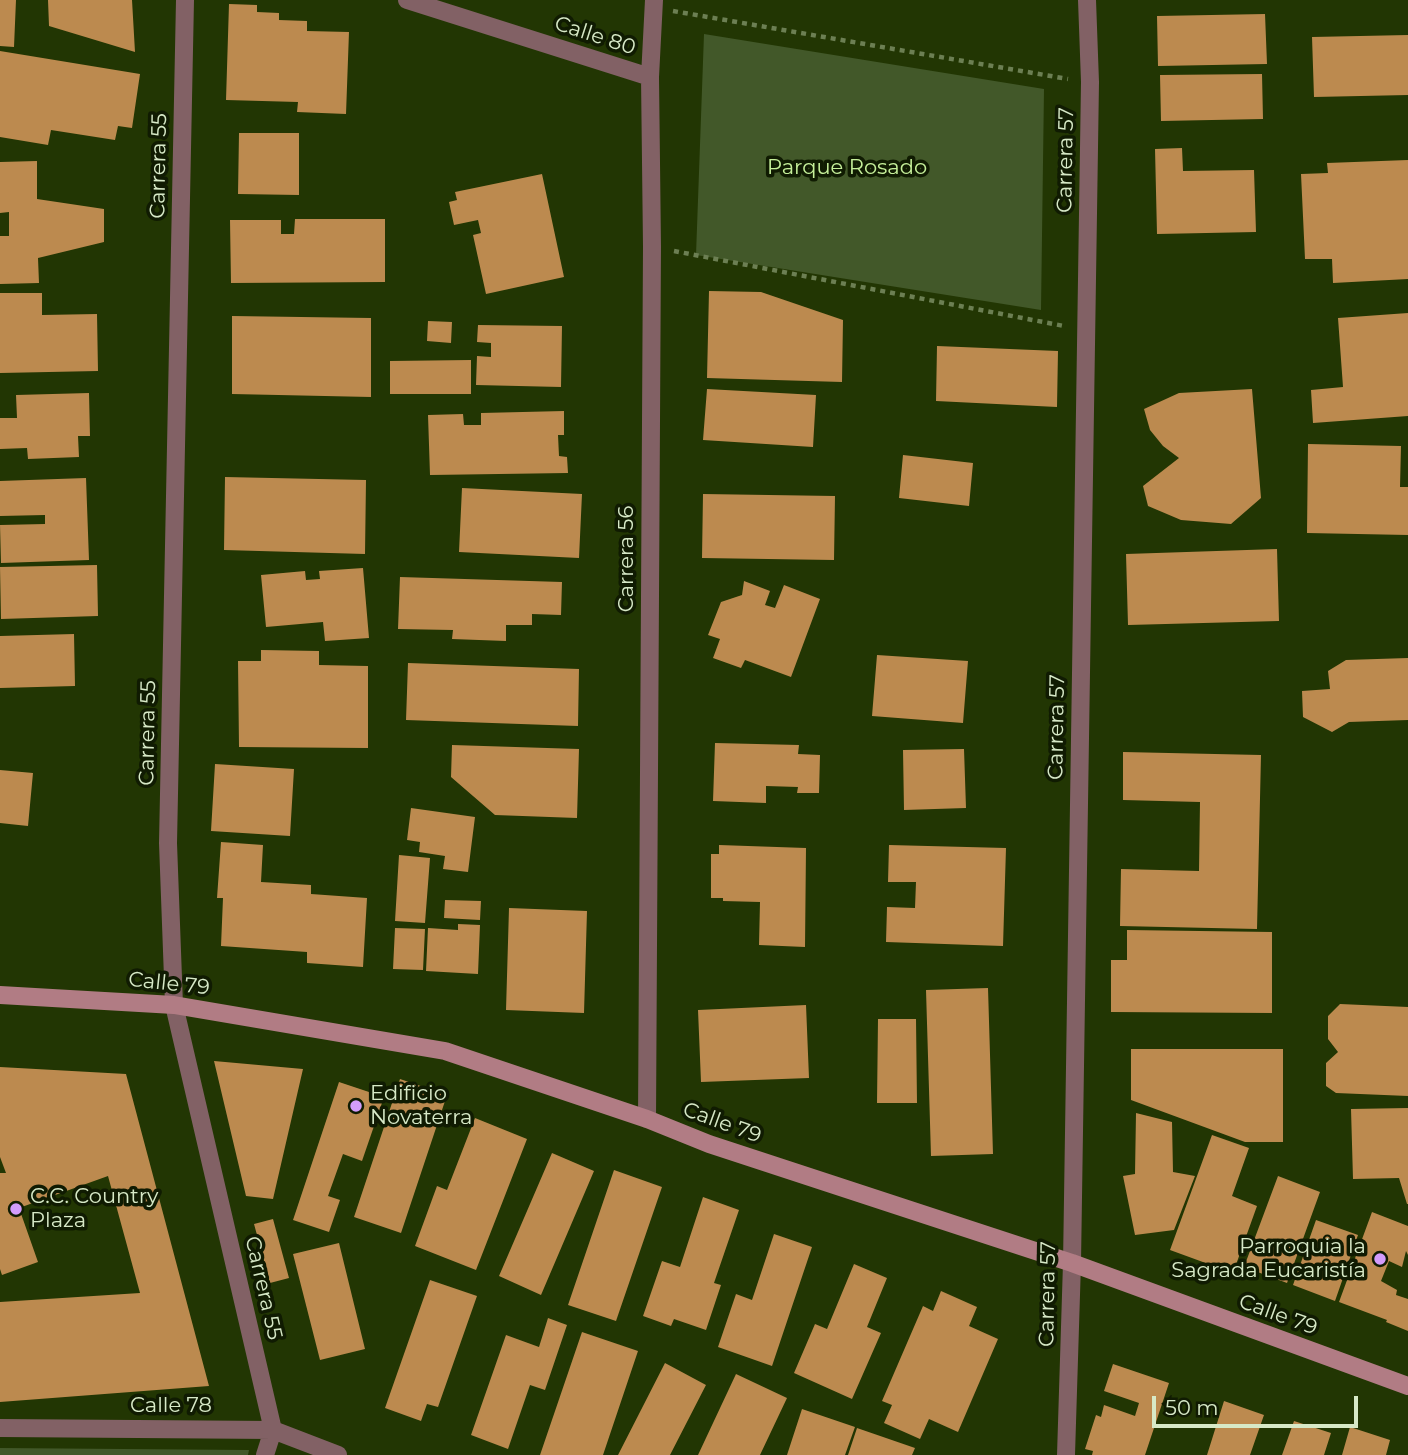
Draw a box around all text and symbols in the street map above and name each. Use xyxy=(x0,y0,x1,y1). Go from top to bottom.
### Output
street label: Calle 80 xyxy=(551,11,639,61)
street label: Carrera 57 xyxy=(1052,107,1080,213)
street label: Carrera 55 xyxy=(145,113,173,219)
park label: Parque Rosado xyxy=(767,155,927,181)
street label: Carrera 56 xyxy=(614,506,640,612)
street label: Carrera 57 xyxy=(1043,674,1071,780)
street label: Carrera 55 xyxy=(134,680,162,786)
street label: Calle 79 xyxy=(127,967,211,1001)
place label: Edificio Novaterra xyxy=(370,1081,472,1131)
street label: Calle 79 xyxy=(679,1097,765,1149)
marker: Edificio Novaterra xyxy=(348,1098,364,1114)
place label: C.C. Country Plaza xyxy=(30,1184,158,1234)
marker: C.C. Country Plaza xyxy=(8,1201,24,1217)
street label: Carrera 55 xyxy=(239,1234,287,1342)
place label: Parroquia la Sagrada Eucaristía xyxy=(1171,1234,1366,1284)
street label: Carrera 57 xyxy=(1034,1241,1062,1347)
marker: Parroquia la Sagrada Eucaristía xyxy=(1372,1251,1388,1267)
street label: Calle 79 xyxy=(1235,1289,1321,1341)
scale bar xyxy=(1156,1382,1362,1426)
street label: Calle 78 xyxy=(130,1393,212,1419)
text: 50 m xyxy=(1165,1395,1219,1420)

